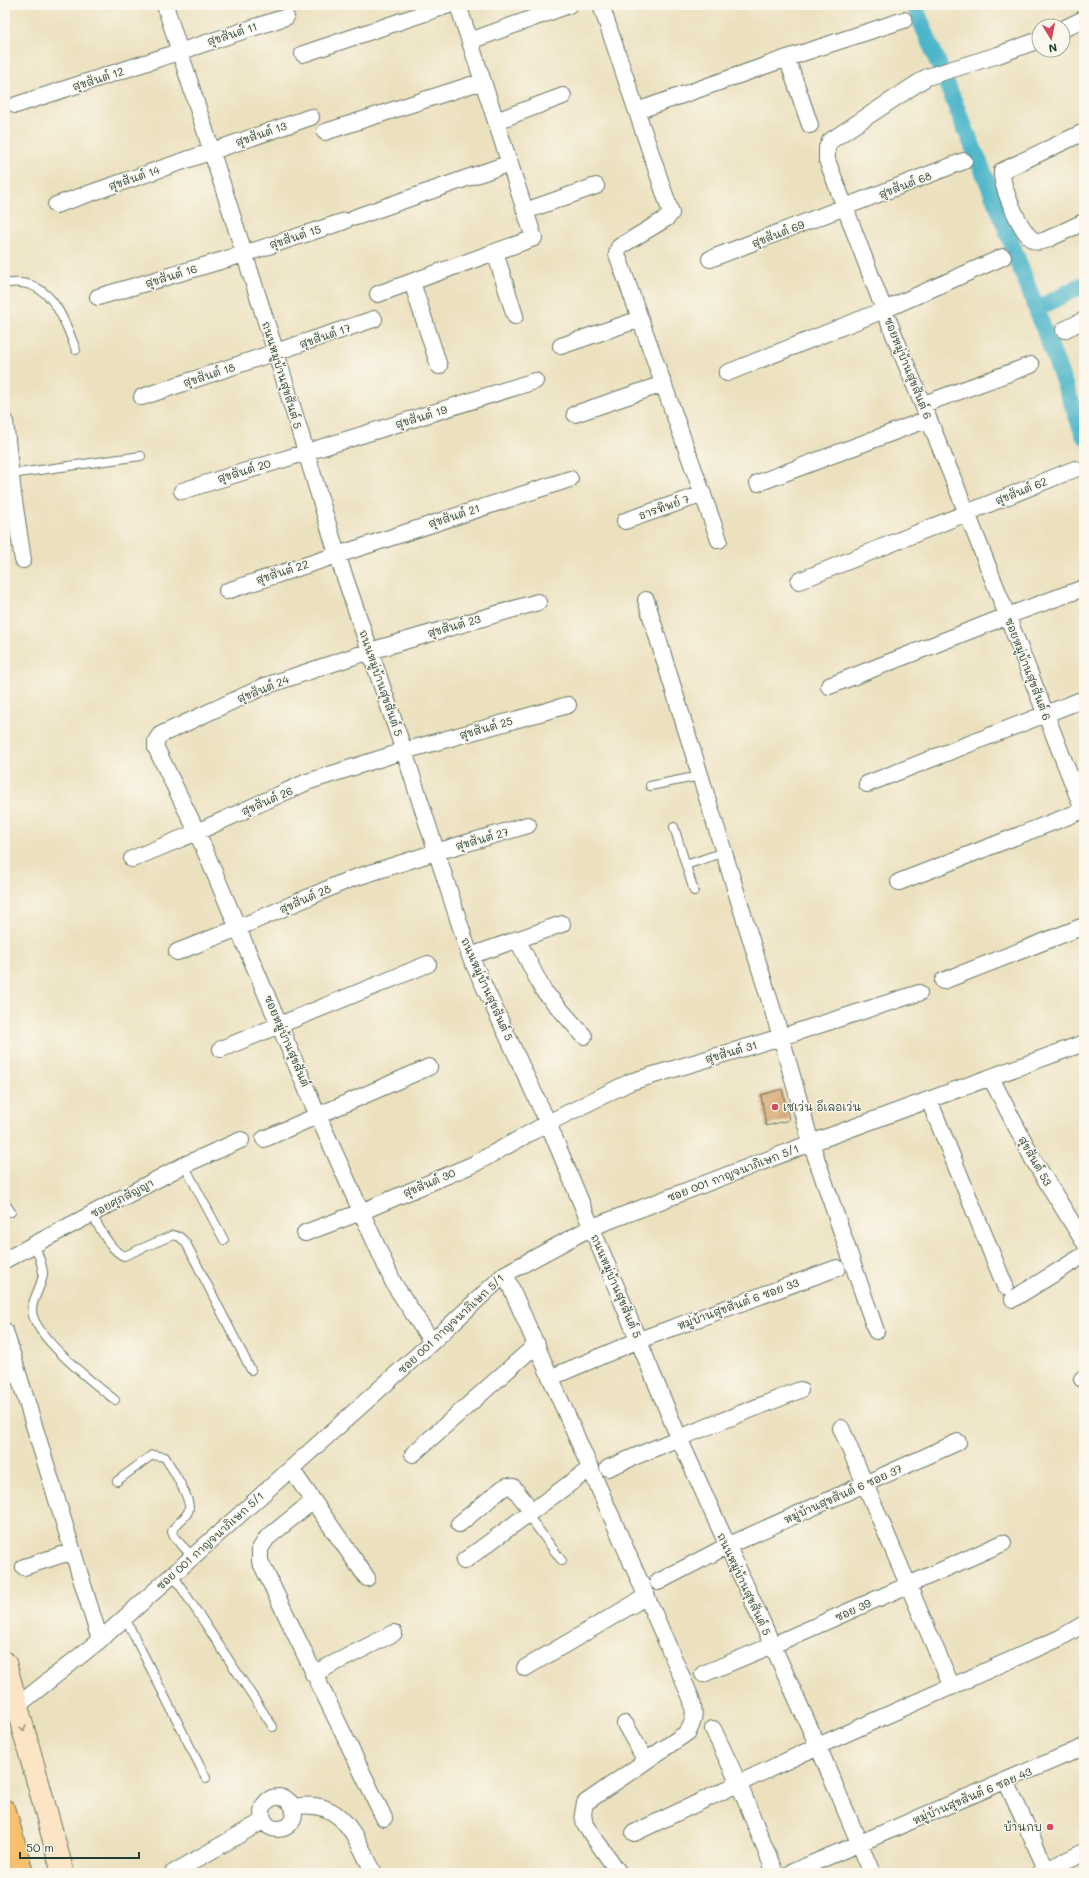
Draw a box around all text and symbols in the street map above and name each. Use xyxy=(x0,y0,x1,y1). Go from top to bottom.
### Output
street label: สุขสันต์ 11 xyxy=(205,18,260,52)
north arrow xyxy=(1031,18,1071,58)
text: N xyxy=(1047,40,1058,56)
street label: สุขสันต์ 12 xyxy=(70,63,126,97)
street label: สุขสันต์ 13 xyxy=(233,117,290,152)
street label: สุขสันต์ 14 xyxy=(106,161,163,196)
street label: สุขสันต์ 68 xyxy=(876,167,935,204)
street label: สุขสันต์ 69 xyxy=(749,216,808,253)
street label: สุขสันต์ 15 xyxy=(267,221,324,255)
street label: สุขสันต์ 16 xyxy=(143,260,200,293)
street label: ซอยหมู่บ้านสุขสันต์ 6 xyxy=(878,315,936,422)
street label: ถนนหมู่บ้านสุขสันต์ 5 xyxy=(256,319,306,431)
street label: สุขสันต์ 17 xyxy=(297,319,353,354)
street label: สุขสันต์ 18 xyxy=(181,359,238,393)
street label: สุขสันต์ 19 xyxy=(393,401,450,434)
street label: สุขสันต์ 20 xyxy=(215,455,274,489)
street label: สุขสันต์ 62 xyxy=(992,473,1050,511)
street label: ธารทิพย์ 7 xyxy=(636,491,691,522)
street label: สุขสันต์ 21 xyxy=(426,500,482,534)
street label: สุขสันต์ 22 xyxy=(253,556,311,590)
street label: สุขสันต์ 23 xyxy=(425,610,484,643)
street label: ซอยหมู่บ้านสุขสันต์ 6 xyxy=(999,615,1055,723)
street label: ถนนหมู่บ้านสุขสันต์ 5 xyxy=(353,628,407,739)
street label: สุขสันต์ 24 xyxy=(234,671,293,709)
street label: สุขสันต์ 25 xyxy=(457,712,515,745)
street label: สุขสันต์ 26 xyxy=(238,782,296,821)
street label: สุขสันต์ 27 xyxy=(453,824,511,856)
street label: สุขสันต์ 28 xyxy=(276,880,335,919)
street label: ถนนหมู่บ้านสุขสันต์ 5 xyxy=(455,935,517,1044)
street label: ซอยหมู่บ้านสุขสันต์ xyxy=(259,992,314,1090)
street label: สุขสันต์ 31 xyxy=(703,1037,760,1069)
place label: เซเว่น อีเลอเว่น xyxy=(783,1099,861,1114)
marker: เซเว่น อีเลอเว่น xyxy=(770,1102,780,1112)
street label: สุขสันต์ 53 xyxy=(1013,1133,1056,1190)
street label: ซอย 001 กาญจนาภิเษก 5/1 xyxy=(665,1140,801,1205)
street label: สุขสันต์ 30 xyxy=(400,1164,459,1203)
street label: ซอยศุภสัญญา xyxy=(87,1174,157,1223)
street label: ถนนหมู่บ้านสุขสันต์ 5 xyxy=(585,1231,645,1341)
street label: ซอย 001 กาญจนาภิเษก 5/1 xyxy=(394,1270,507,1377)
street label: หมู่บ้านสุขสันต์ 6 ซอย 33 xyxy=(675,1274,802,1335)
street label: หมู่บ้านสุขสันต์ 6 ซอย 37 xyxy=(781,1460,906,1529)
street label: ซอย 001 กาญจนาภิเษก 5/1 xyxy=(153,1488,267,1593)
street label: ถนนหมู่บ้านสุขสันต์ 5 xyxy=(711,1530,775,1639)
street label: ซอย 39 xyxy=(832,1595,874,1624)
one-way arrow xyxy=(18,1724,27,1731)
street label: หมู่บ้านสุขสันต์ 6 ซอย 43 xyxy=(910,1763,1036,1830)
place label: บ้านกบ xyxy=(1004,1819,1042,1834)
marker: บ้านกบ xyxy=(1045,1822,1055,1832)
scale bar xyxy=(20,1834,139,1860)
text: 50 m xyxy=(26,1839,54,1855)

